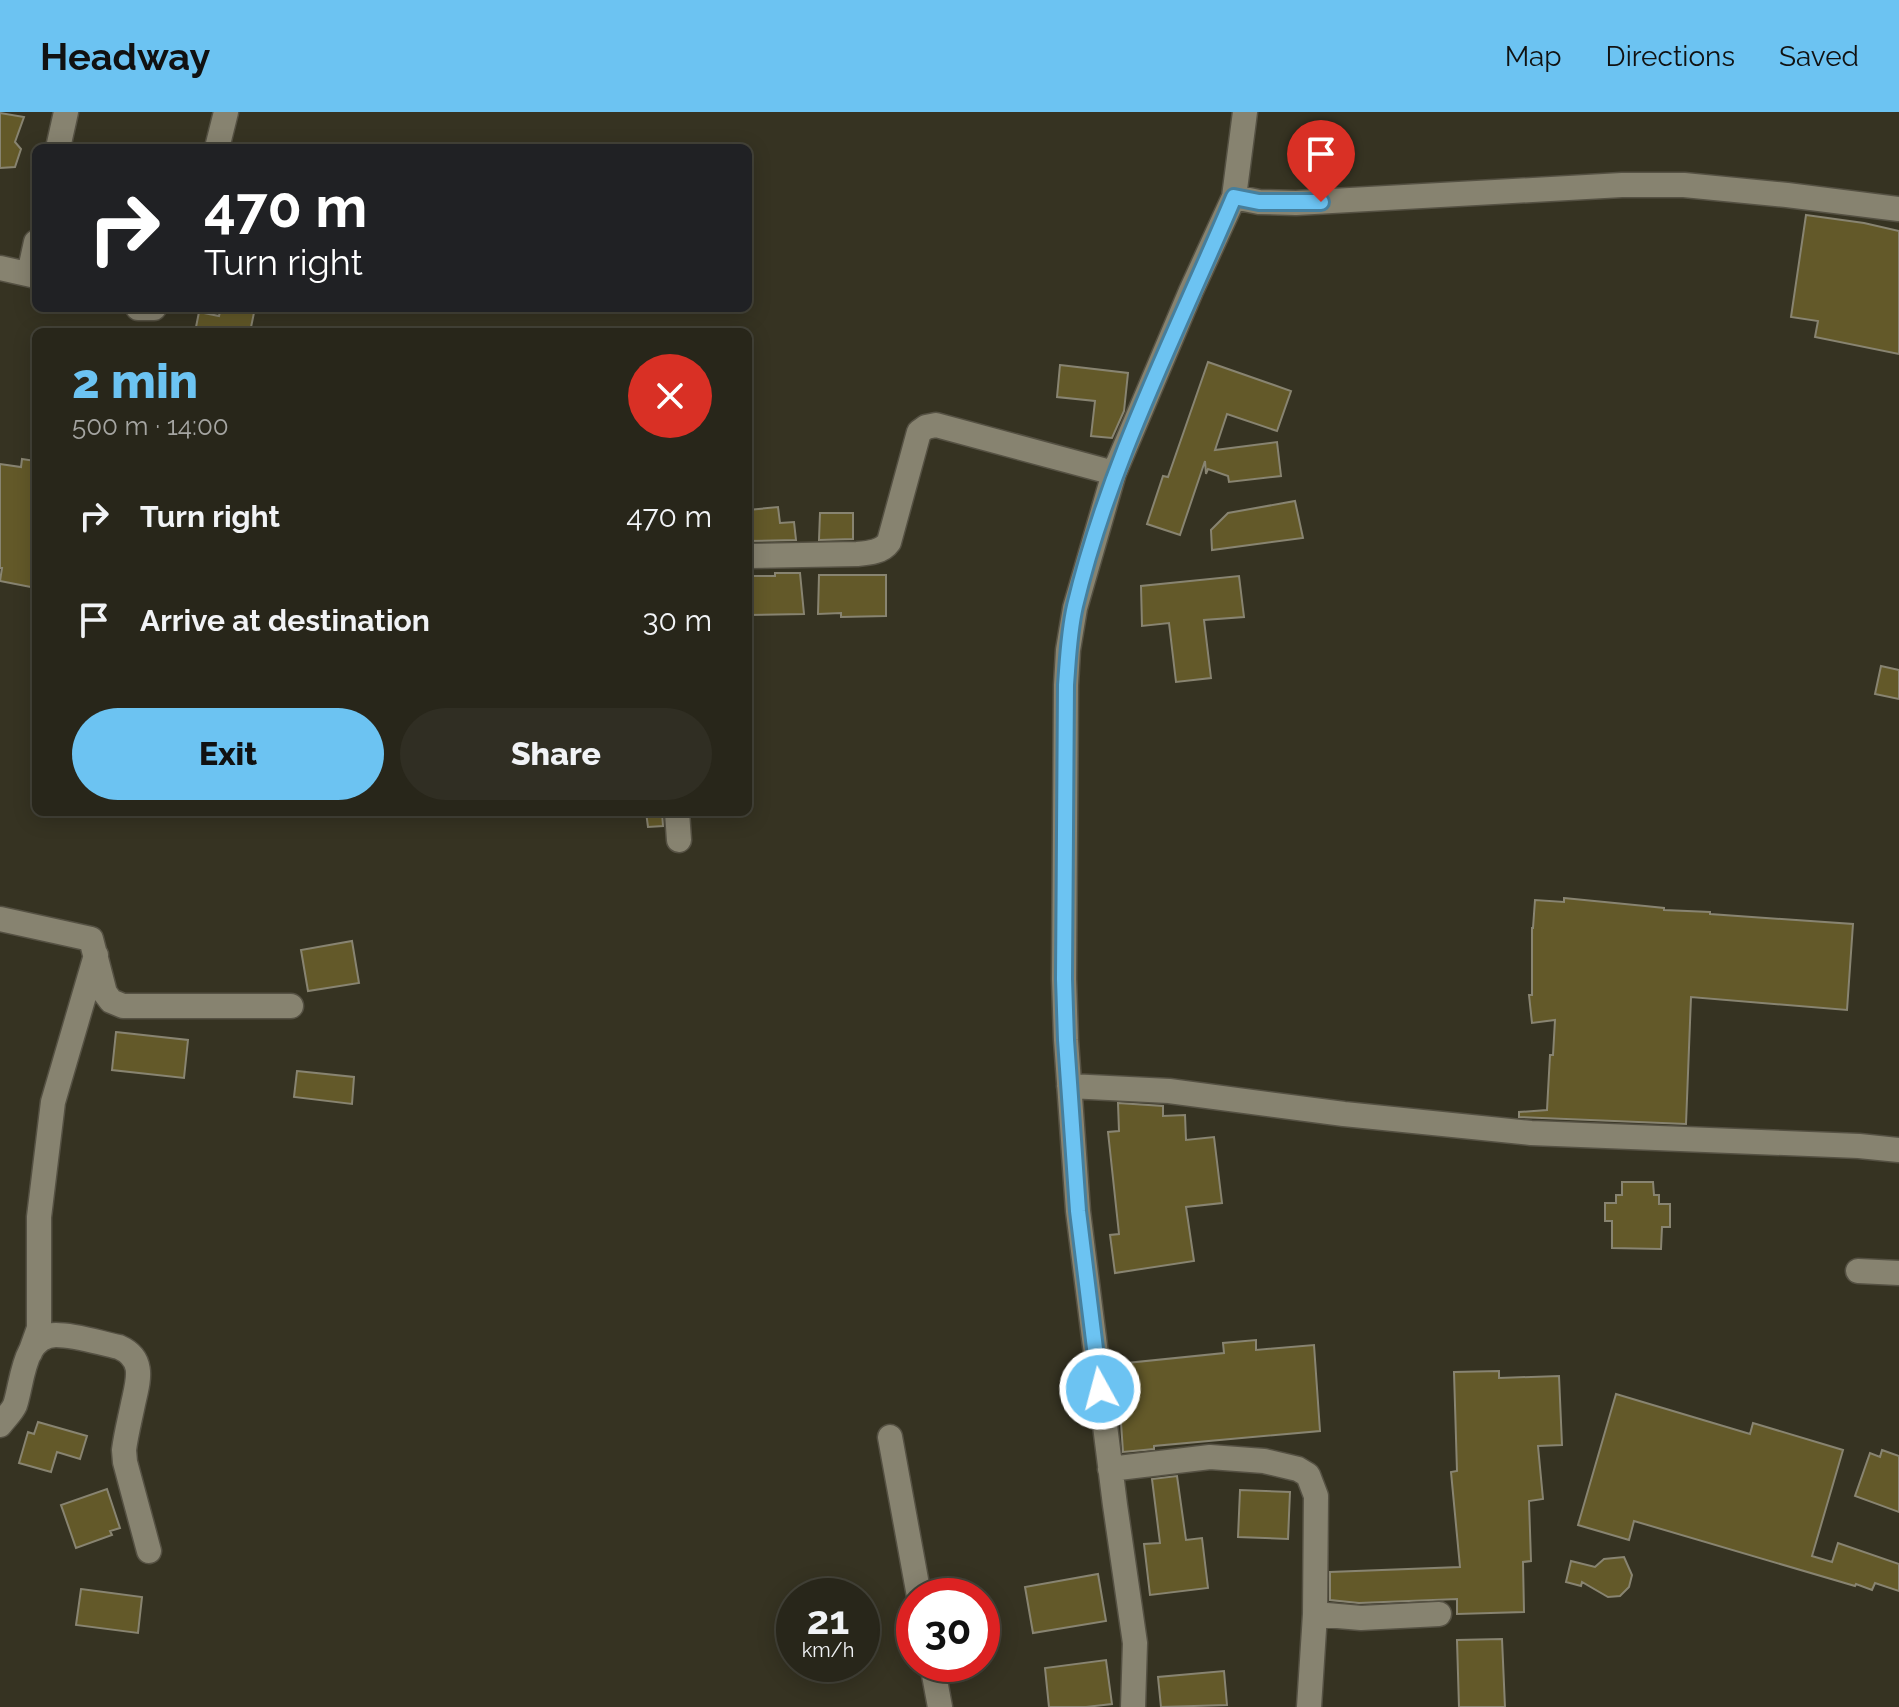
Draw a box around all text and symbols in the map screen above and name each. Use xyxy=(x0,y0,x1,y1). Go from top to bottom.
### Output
text: Headway xyxy=(40,34,210,79)
text: Map xyxy=(1505,40,1562,73)
text: Directions xyxy=(1606,40,1735,73)
text: Saved xyxy=(1779,40,1859,73)
pin xyxy=(1287,120,1355,202)
icon: arrive xyxy=(1299,132,1343,176)
text: 470 m xyxy=(204,174,367,240)
icon: right xyxy=(72,176,176,280)
text: Turn right xyxy=(204,241,363,283)
text: 2 min xyxy=(72,353,198,409)
button: close xyxy=(628,354,712,438)
text: 500 m · 14:00 xyxy=(72,411,229,441)
icon: right xyxy=(72,494,116,538)
text: Turn right xyxy=(140,499,280,534)
text: 470 m xyxy=(626,499,712,534)
icon: arrive xyxy=(72,598,116,642)
text: Arrive at destination xyxy=(140,603,430,638)
text: 30 m xyxy=(642,603,712,638)
button: Exit xyxy=(72,708,384,800)
button: Share xyxy=(400,708,712,800)
position arrow xyxy=(1058,1347,1142,1431)
speed limit sign: 30 xyxy=(896,1578,1000,1682)
text: 21 xyxy=(807,1596,849,1643)
text: km/h xyxy=(802,1638,854,1662)

